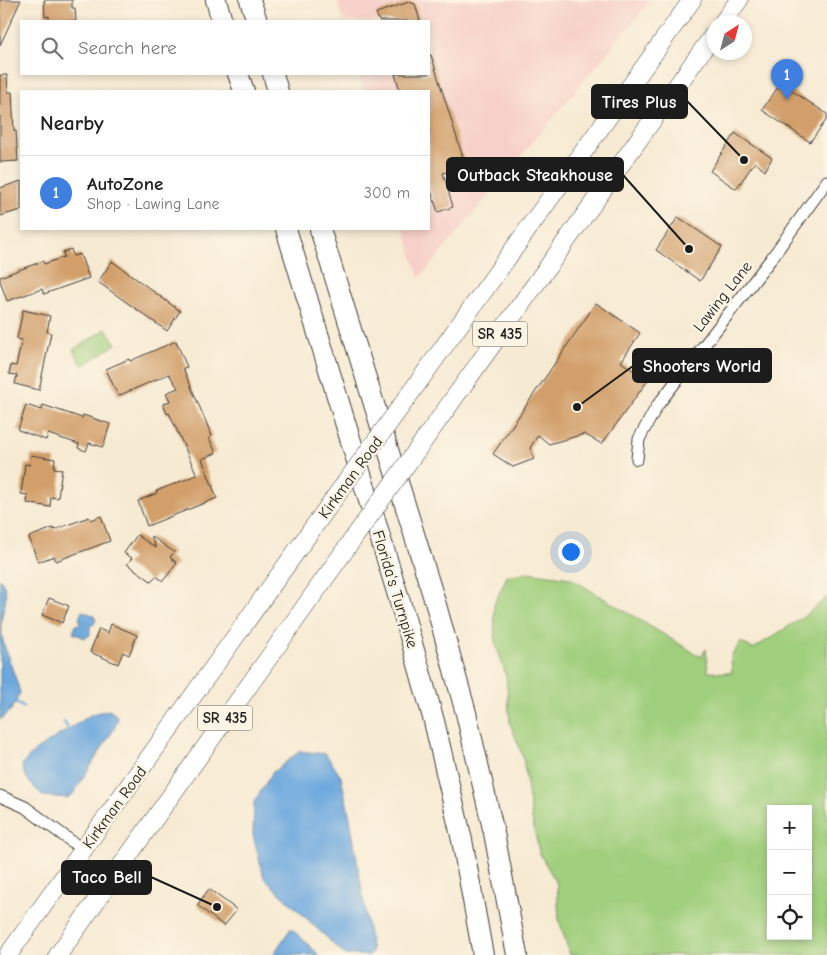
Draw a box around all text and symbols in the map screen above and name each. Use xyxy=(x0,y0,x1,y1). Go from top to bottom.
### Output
north arrow xyxy=(707,15,752,60)
search box xyxy=(20,20,430,75)
icon: search xyxy=(38,34,66,62)
text: Search here xyxy=(78,37,177,59)
pin: 1 xyxy=(771,59,803,100)
callout: Tires Plus xyxy=(592,85,687,118)
text: Tires Plus xyxy=(602,92,677,113)
text: Nearby xyxy=(40,111,104,135)
callout: Outback Steakhouse xyxy=(447,158,623,191)
text: Outback Steakhouse xyxy=(457,165,613,186)
text: AutoZone xyxy=(87,173,163,195)
text: 1 xyxy=(53,184,59,202)
text: 300 m xyxy=(364,184,410,202)
text: Shop · Lawing Lane xyxy=(87,195,220,213)
street label: Lawing Lane xyxy=(690,258,756,336)
road number: SR 435 xyxy=(472,322,528,346)
callout: Shooters World xyxy=(633,349,771,382)
text: Shooters World xyxy=(643,356,761,377)
street label: Kirkman Road xyxy=(315,433,387,522)
street label: Florida's Turnpike xyxy=(369,528,422,650)
your location xyxy=(558,539,584,565)
road number: SR 435 xyxy=(198,706,252,730)
street label: Kirkman Road xyxy=(79,763,151,852)
map controls xyxy=(767,805,812,940)
button: + xyxy=(767,805,812,850)
button: − xyxy=(767,850,812,895)
callout: Taco Bell xyxy=(62,861,151,894)
text: Taco Bell xyxy=(72,867,142,888)
button: locate xyxy=(767,895,812,940)

